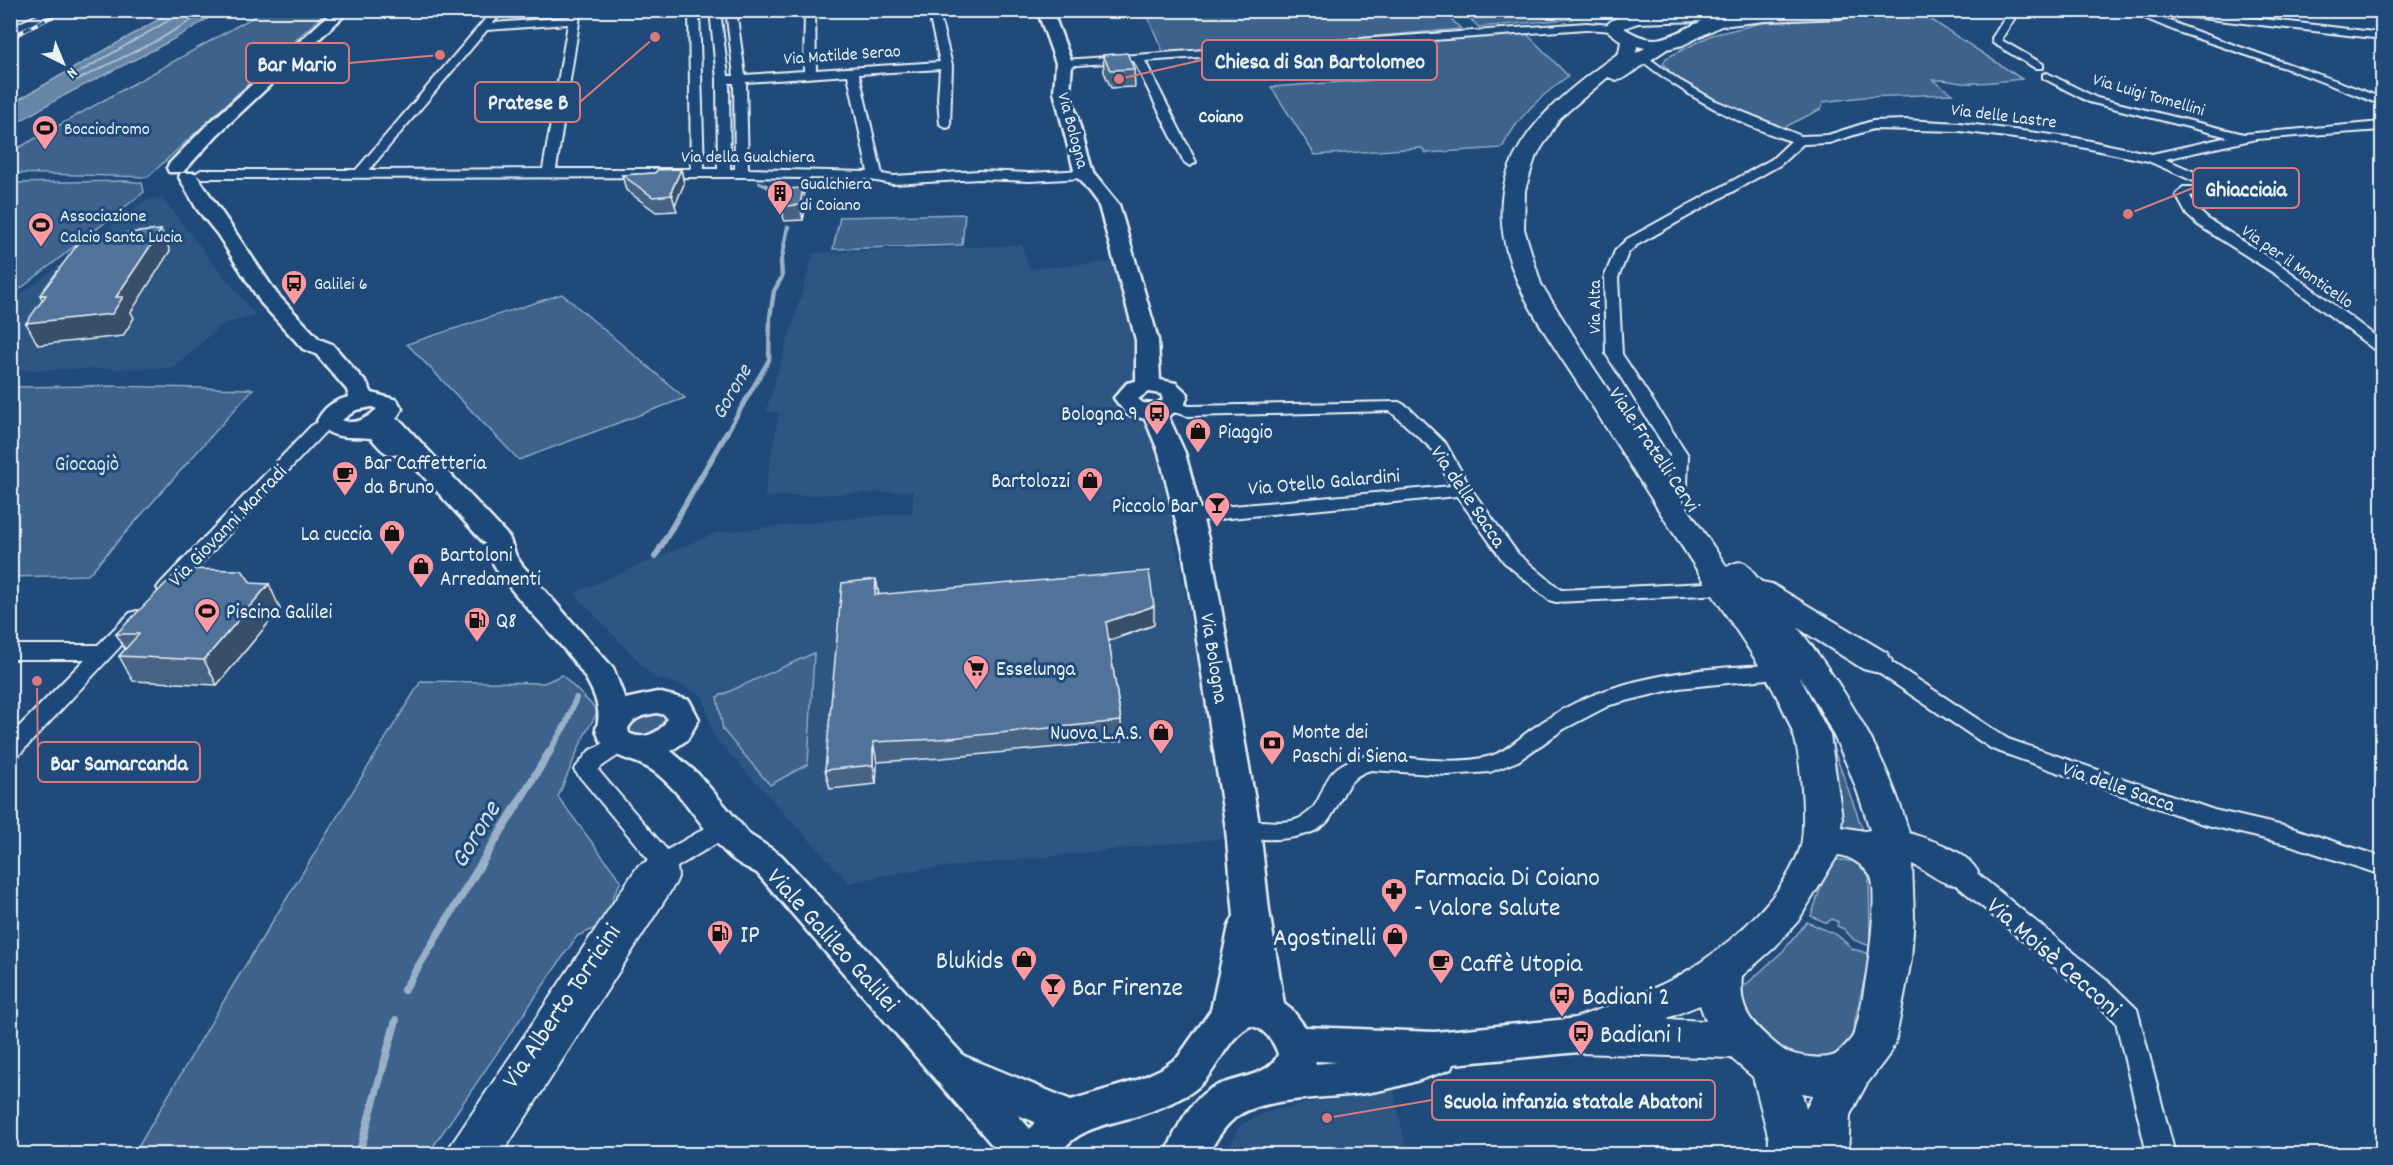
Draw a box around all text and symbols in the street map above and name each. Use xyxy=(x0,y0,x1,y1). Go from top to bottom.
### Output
north arrow xyxy=(33,33,93,93)
street label: Via Matilde Serao xyxy=(783,40,902,73)
callout: Chiesa di San Bartolomeo xyxy=(1202,40,1437,80)
callout: Bar Mario xyxy=(246,43,349,83)
text: Chiesa di San Bartolomeo xyxy=(1215,48,1425,79)
text: Bar Mario xyxy=(257,51,337,82)
text: N xyxy=(61,61,82,83)
street label: Via Luigi Tomellini xyxy=(2089,68,2207,124)
callout: Pratese B xyxy=(475,82,580,122)
text: Pratese B xyxy=(488,89,568,120)
street label: Via Bologna xyxy=(1049,90,1094,172)
street label: Via delle Lastre xyxy=(1950,99,2058,136)
district label: Coiano xyxy=(1199,106,1243,131)
sports icon: Bocciodromo xyxy=(30,113,60,151)
place label: Bocciodromo xyxy=(64,118,150,143)
street label: Via della Gualchiera xyxy=(681,146,815,171)
callout: Ghiacciaia xyxy=(2193,168,2299,208)
place label: Gualchiera di Coiano xyxy=(800,173,872,219)
text: Ghiacciaia xyxy=(2205,176,2288,207)
building icon: Gualchiera di Coiano xyxy=(765,178,795,216)
place label: Associazione Calcio Santa Lucia xyxy=(60,205,183,251)
sports icon: Associazione Calcio Santa Lucia xyxy=(26,210,56,248)
street label: Via per il Monticello xyxy=(2235,220,2358,316)
bus stop icon: Galilei 6 xyxy=(279,268,309,306)
place label: Galilei 6 xyxy=(314,273,368,298)
street label: Via Alta xyxy=(1584,280,1609,334)
water label: Gorone xyxy=(705,358,762,426)
street label: Viale Fratelli Cervi xyxy=(1599,382,1706,519)
bus stop icon: Bologna 9 xyxy=(1142,398,1172,436)
place label: Bologna 9 xyxy=(1061,401,1138,431)
shop icon: Piaggio xyxy=(1183,416,1213,454)
place label: Piaggio xyxy=(1218,419,1273,449)
street label: Via delle Sacca xyxy=(1421,441,1512,556)
place label: Bar Caffetteria da Bruno xyxy=(364,450,487,504)
park label: Giocagiò xyxy=(55,451,119,481)
street label: Via Giovanni Marradi xyxy=(163,459,296,595)
cafe icon: Bar Caffetteria da Bruno xyxy=(330,459,360,497)
street label: Via Otello Galardini xyxy=(1247,462,1401,506)
shop icon: Bartolozzi xyxy=(1075,465,1105,503)
place label: Bartolozzi xyxy=(991,468,1070,498)
bar icon: Piccolo Bar xyxy=(1202,490,1232,528)
place label: Piccolo Bar xyxy=(1112,493,1198,523)
shop icon: La cuccia xyxy=(377,518,407,556)
place label: La cuccia xyxy=(301,521,373,551)
place label: Bartoloni Arredamenti xyxy=(440,542,541,596)
shop icon: Bartoloni Arredamenti xyxy=(406,551,436,589)
sports icon: Piscina Galilei xyxy=(192,596,222,634)
place label: Piscina Galilei xyxy=(226,599,332,629)
fuel station icon: Q8 xyxy=(462,605,492,643)
place label: Q8 xyxy=(496,608,517,638)
street label: Via Bologna xyxy=(1190,611,1234,707)
supermarket icon: Esselunga xyxy=(961,653,991,691)
place label: Esselunga xyxy=(996,656,1076,686)
shop icon: Nuova L.A.S. xyxy=(1146,717,1176,755)
place label: Monte dei Paschi di Siena xyxy=(1292,719,1408,773)
place label: Nuova L.A.S. xyxy=(1050,720,1142,750)
bank icon: Monte dei Paschi di Siena xyxy=(1257,728,1287,766)
callout: Bar Samarcanda xyxy=(38,742,200,782)
text: Bar Samarcanda xyxy=(50,750,188,781)
street label: Via delle Sacca xyxy=(2058,756,2180,823)
water label: Gorone xyxy=(442,793,513,877)
street label: Viale Galileo Galilei xyxy=(756,861,907,1022)
place label: Farmacia Di Coiano - Valore Salute xyxy=(1414,861,1600,928)
pharmacy icon: Farmacia Di Coiano - Valore Salute xyxy=(1379,876,1409,914)
street label: Via Moisè Cecconi xyxy=(1977,889,2129,1028)
street label: Via Alberto Torricini xyxy=(494,917,632,1096)
fuel station icon: IP xyxy=(705,918,735,956)
place label: IP xyxy=(740,918,760,955)
place label: Agostinelli xyxy=(1273,921,1376,958)
shop icon: Agostinelli xyxy=(1380,921,1410,959)
place label: Blukids xyxy=(936,944,1004,981)
shop icon: Blukids xyxy=(1009,944,1039,982)
cafe icon: Caffè Utopia xyxy=(1426,947,1456,985)
place label: Caffè Utopia xyxy=(1460,947,1583,984)
bar icon: Bar Firenze xyxy=(1038,971,1068,1009)
place label: Bar Firenze xyxy=(1072,971,1183,1008)
bus stop icon: Badiani 2 xyxy=(1547,980,1577,1018)
place label: Badiani 2 xyxy=(1582,980,1670,1017)
bus stop icon: Badiani 1 xyxy=(1566,1018,1596,1056)
place label: Badiani 1 xyxy=(1600,1018,1682,1055)
callout: Scuola infanzia statale Abatoni xyxy=(1432,1080,1715,1120)
text: Scuola infanzia statale Abatoni xyxy=(1444,1088,1702,1119)

